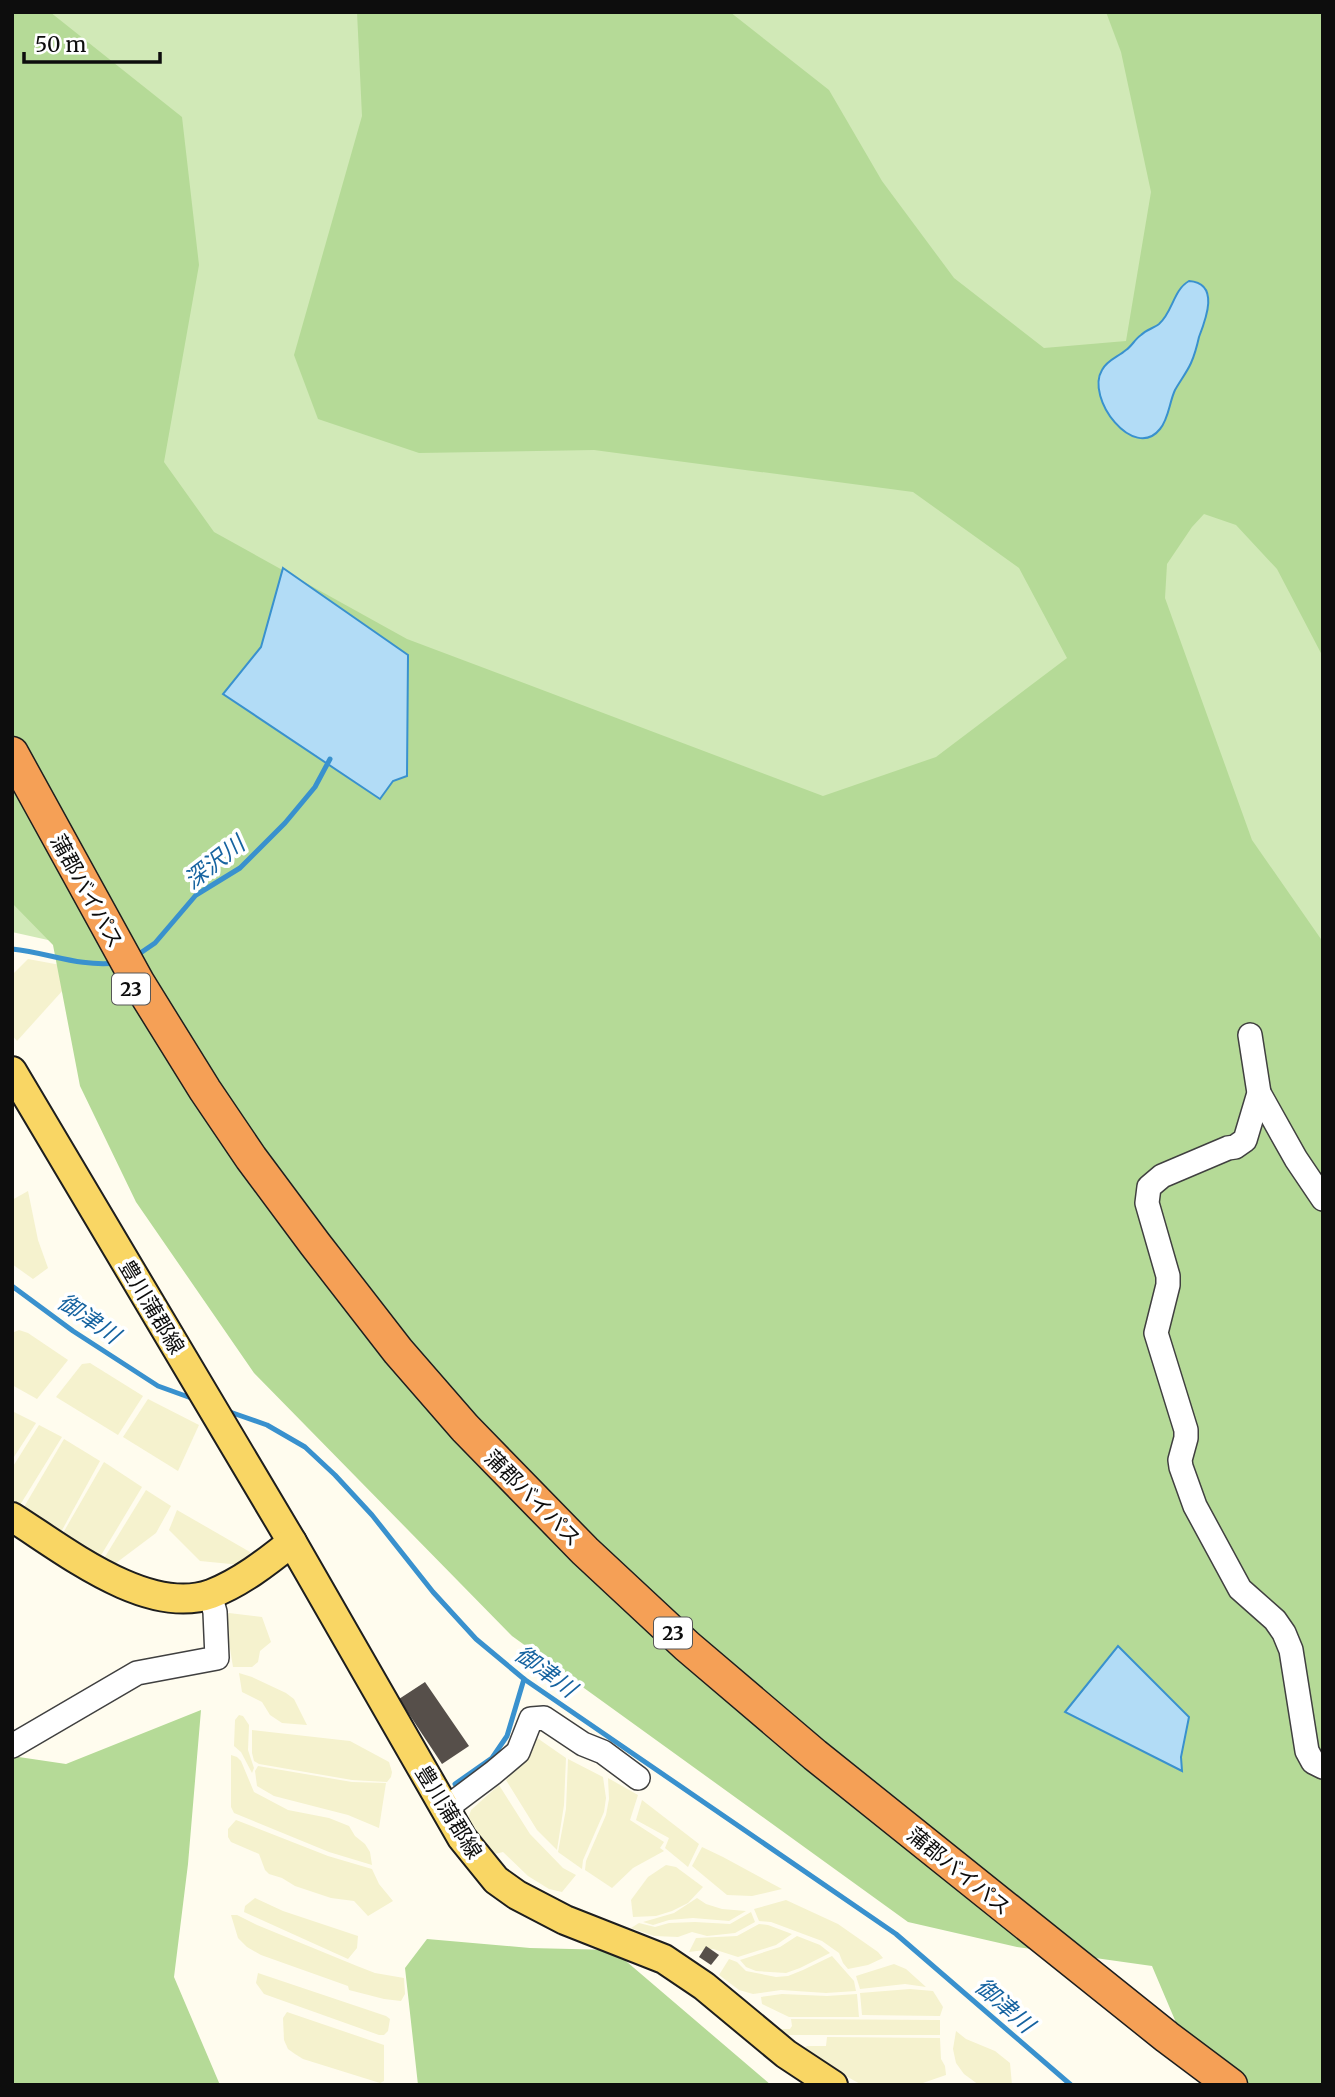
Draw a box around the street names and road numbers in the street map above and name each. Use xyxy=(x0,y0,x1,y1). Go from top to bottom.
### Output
street label: 蒲郡バイパス xyxy=(45,830,129,952)
road number: 23 xyxy=(112,973,150,1004)
street label: 豊川蒲郡線 xyxy=(113,1255,191,1359)
street label: 蒲郡バイパス xyxy=(479,1444,587,1552)
road number: 23 xyxy=(654,1618,692,1648)
street label: 豊川蒲郡線 xyxy=(410,1760,488,1864)
street label: 蒲郡バイパス xyxy=(902,1821,1016,1921)

